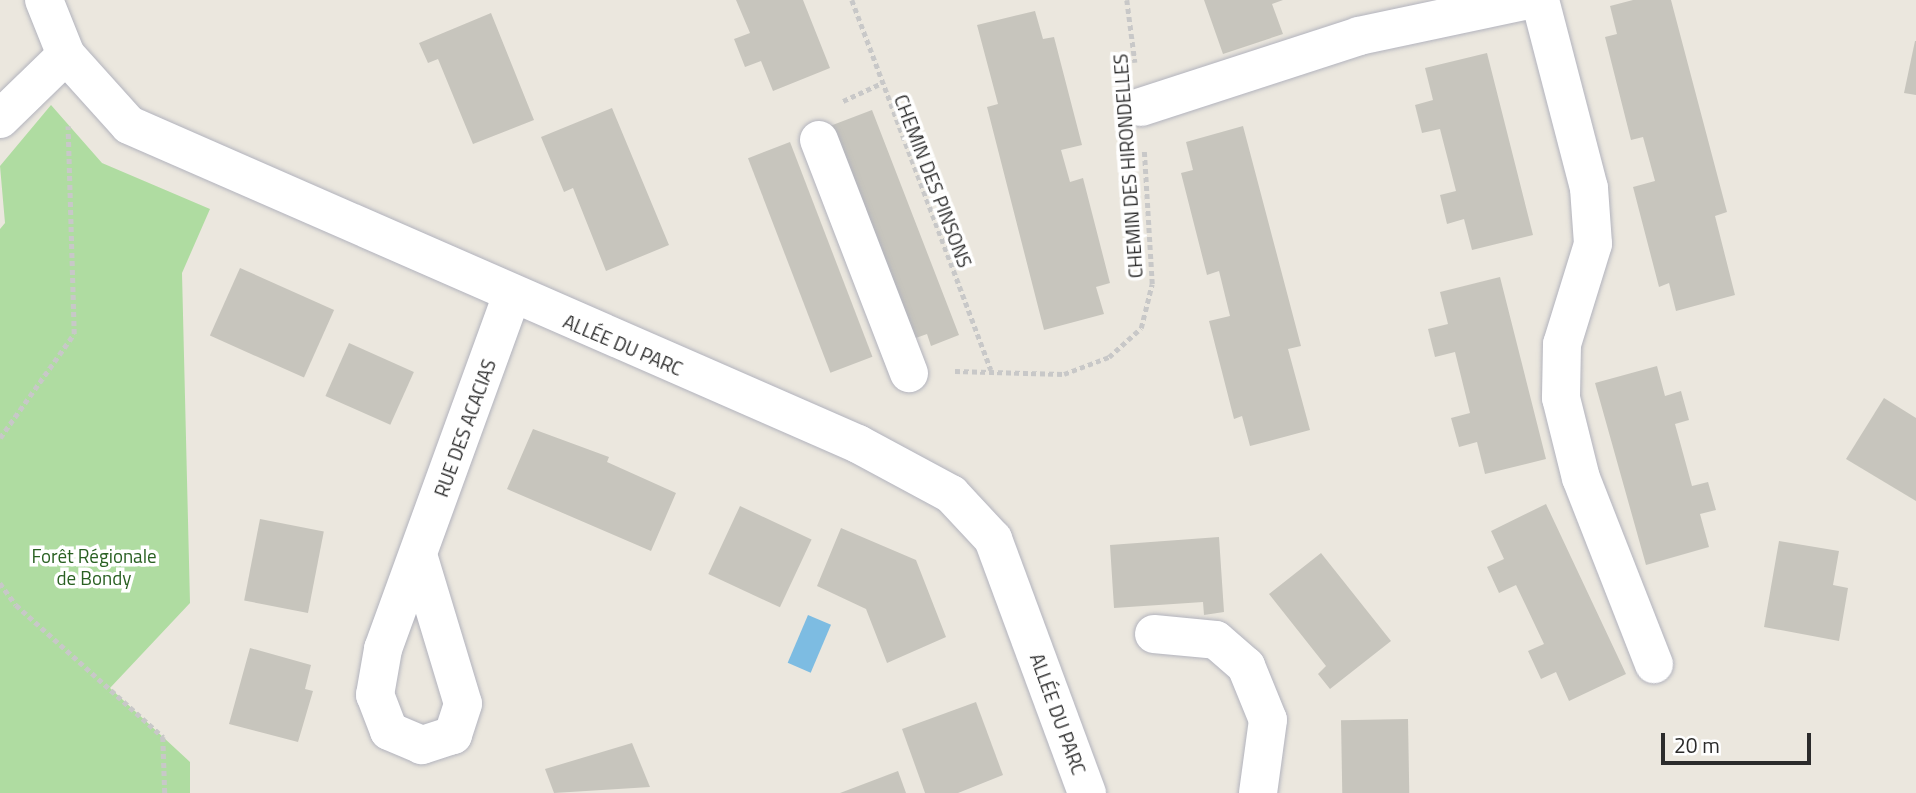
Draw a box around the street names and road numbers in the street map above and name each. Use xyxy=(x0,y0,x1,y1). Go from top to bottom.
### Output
street label: CHEMIN DES HIRONDELLES xyxy=(1109,53,1147,279)
street label: CHEMIN DES PINSONS xyxy=(890,91,976,271)
street label: ALLÉE DU PARC xyxy=(560,310,686,380)
street label: RUE DES ACACIAS xyxy=(430,356,500,500)
street label: ALLÉE DU PARC xyxy=(1025,650,1091,778)

